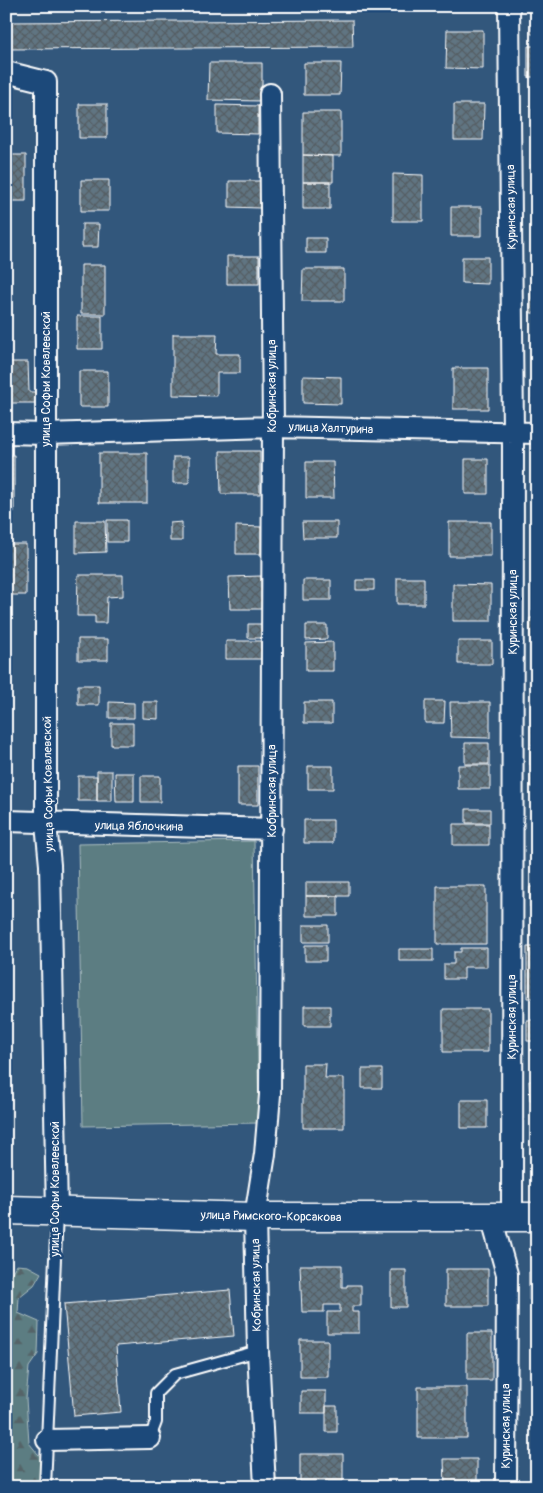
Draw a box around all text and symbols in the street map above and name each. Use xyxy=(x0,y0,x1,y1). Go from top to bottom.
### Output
street label: Куринская улица xyxy=(503,164,520,250)
street label: улица Софьи Ковалевской xyxy=(39,311,54,448)
street label: Кобринская улица xyxy=(265,339,280,433)
street label: улица Халтурина xyxy=(287,419,374,437)
street label: Куринская улица xyxy=(506,569,521,655)
street label: улица Софьи Ковалевской xyxy=(40,716,57,853)
street label: Кобринская улица xyxy=(265,744,280,838)
street label: улица Яблочкина xyxy=(94,818,184,835)
street label: Куринская улица xyxy=(505,974,520,1060)
street label: улица Софьи Ковалевской xyxy=(48,1121,63,1258)
street label: улица Римского-Корсакова xyxy=(199,1208,342,1225)
street label: Кобринская улица xyxy=(248,1238,265,1332)
street label: Куринская улица xyxy=(499,1383,514,1469)

